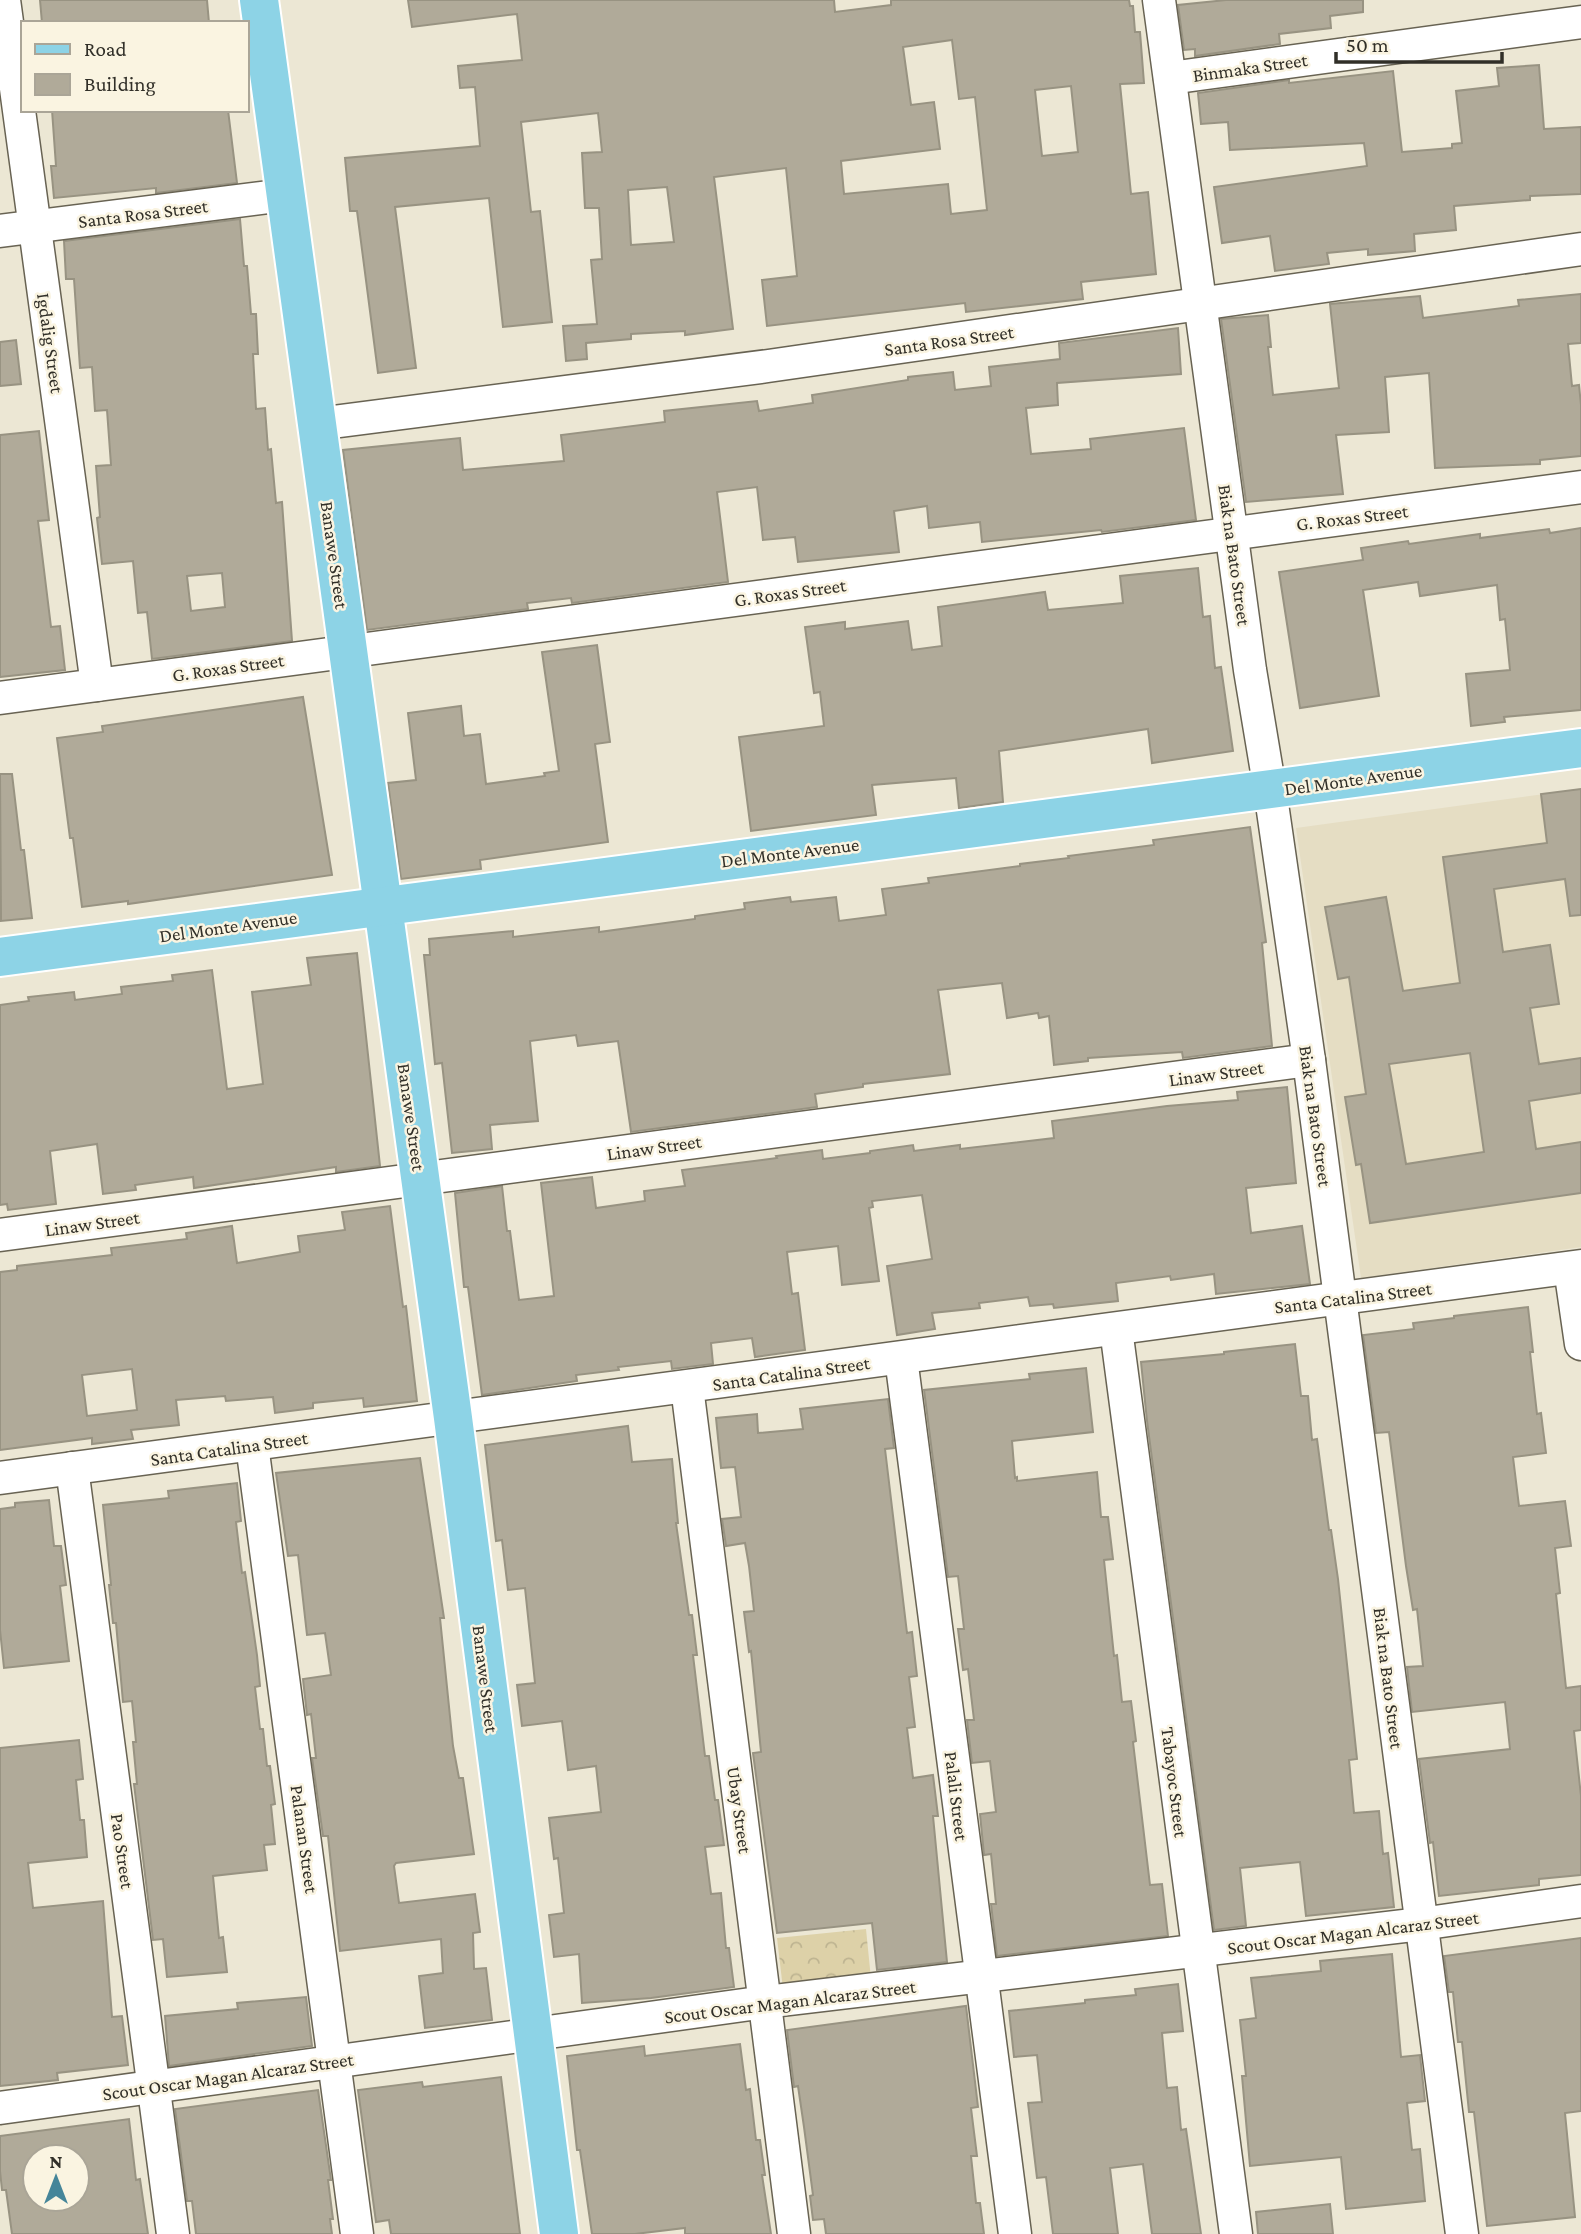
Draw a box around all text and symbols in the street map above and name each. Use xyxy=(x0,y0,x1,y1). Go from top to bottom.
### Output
legend xyxy=(21,21,248,112)
scale bar xyxy=(1336,21,1502,65)
text: 50 m xyxy=(1346,33,1389,57)
text: Road xyxy=(84,37,127,61)
street label: Binmaka Street xyxy=(1191,49,1309,86)
text: Building xyxy=(84,72,156,96)
street label: Santa Rosa Street xyxy=(77,195,210,232)
street label: Igdalig Street xyxy=(33,292,68,395)
street label: Santa Rosa Street xyxy=(883,321,1016,360)
street label: Biak na Bato Street xyxy=(1214,483,1255,628)
street label: Banawe Street xyxy=(317,500,353,611)
street label: G. Roxas Street xyxy=(1295,500,1410,535)
street label: G. Roxas Street xyxy=(733,574,848,611)
street label: G. Roxas Street xyxy=(171,649,286,686)
street label: Del Monte Avenue xyxy=(1283,759,1423,800)
street label: Del Monte Avenue xyxy=(720,834,860,871)
street label: Del Monte Avenue xyxy=(158,906,298,947)
street label: Biak na Bato Street xyxy=(1295,1044,1336,1189)
street label: Linaw Street xyxy=(1167,1056,1265,1091)
street label: Banawe Street xyxy=(394,1062,430,1173)
street label: Linaw Street xyxy=(605,1130,703,1165)
street label: Linaw Street xyxy=(43,1206,141,1241)
street label: Santa Catalina Street xyxy=(1273,1277,1434,1318)
street label: Santa Catalina Street xyxy=(711,1352,872,1395)
street label: Santa Catalina Street xyxy=(149,1427,310,1470)
street label: Biak na Bato Street xyxy=(1369,1606,1408,1751)
street label: Banawe Street xyxy=(468,1624,503,1735)
street label: Tabayoc Street xyxy=(1157,1726,1192,1839)
street label: Palali Street xyxy=(941,1750,972,1843)
street label: Ubay Street xyxy=(723,1765,756,1856)
street label: Palanan Street xyxy=(287,1784,323,1895)
street label: Pao Street xyxy=(107,1812,138,1891)
street label: Scout Oscar Magan Alcaraz Street xyxy=(1226,1907,1481,1958)
street label: Scout Oscar Magan Alcaraz Street xyxy=(663,1976,918,2027)
street label: Scout Oscar Magan Alcaraz Street xyxy=(101,2048,356,2105)
north arrow xyxy=(21,2143,91,2213)
text: N xyxy=(50,2151,63,2172)

